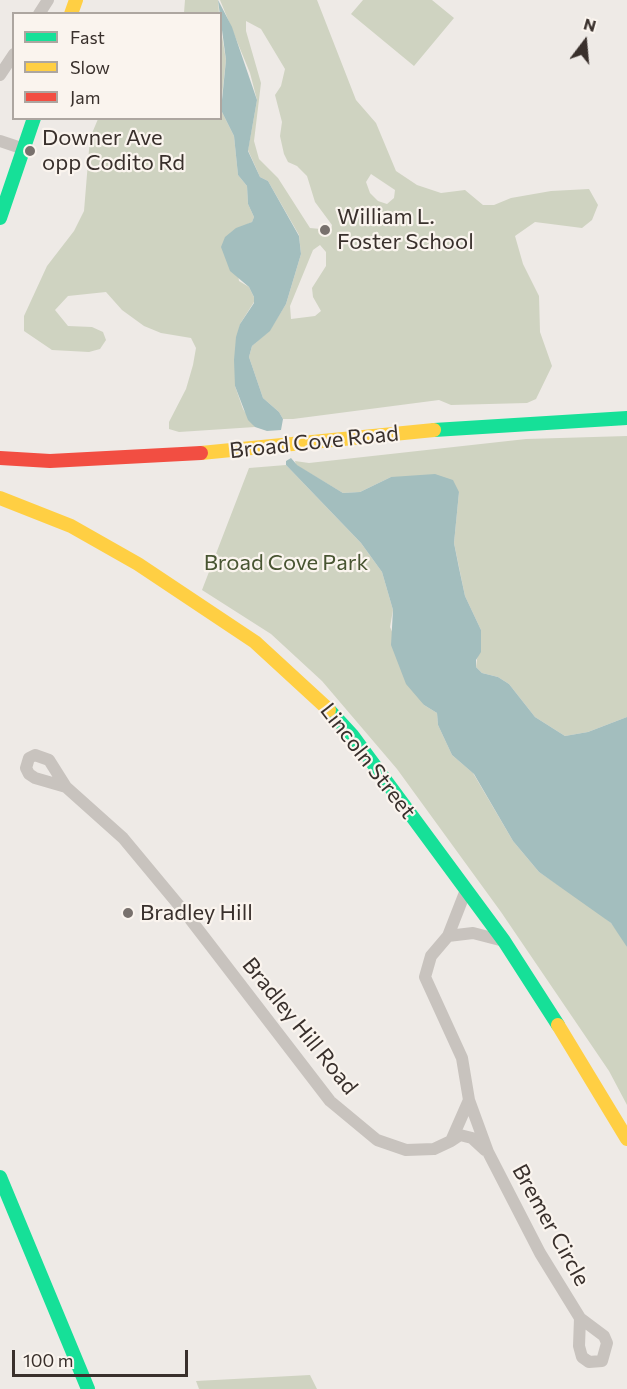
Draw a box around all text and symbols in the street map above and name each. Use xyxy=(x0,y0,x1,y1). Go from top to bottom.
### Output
legend xyxy=(12,12,222,120)
north arrow xyxy=(555,12,615,72)
text: N xyxy=(582,13,598,35)
text: Fast xyxy=(70,26,105,48)
text: Slow xyxy=(70,56,110,78)
text: Jam xyxy=(70,86,100,108)
place label: Downer Ave opp Codito Rd xyxy=(42,125,185,176)
marker: Downer Ave opp Codito Rd xyxy=(23,144,37,158)
place label: William L. Foster School xyxy=(337,204,474,255)
marker: William L. Foster School xyxy=(318,223,332,237)
street label: Broad Cove Road xyxy=(228,420,400,464)
park label: Broad Cove Park xyxy=(204,550,368,576)
street label: Lincoln Street xyxy=(315,698,421,824)
place label: Bradley Hill xyxy=(140,900,253,926)
marker: Bradley Hill xyxy=(121,906,135,920)
street label: Bradley Hill Road xyxy=(237,952,363,1100)
street label: Bremer Circle xyxy=(507,1159,595,1291)
scale bar xyxy=(15,1338,190,1376)
text: 100 m xyxy=(23,1349,73,1371)

